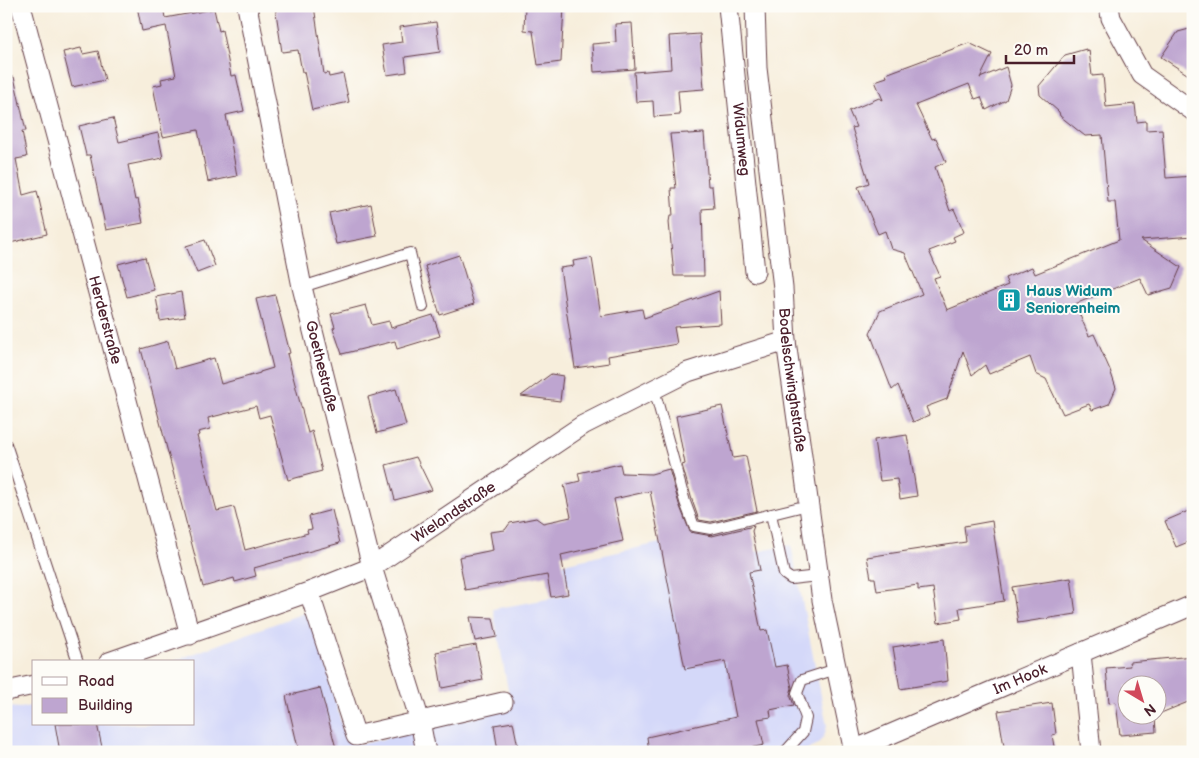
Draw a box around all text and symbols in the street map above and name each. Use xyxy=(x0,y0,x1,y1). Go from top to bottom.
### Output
scale bar xyxy=(1006,32,1074,64)
text: 20 m xyxy=(1014,41,1048,60)
street label: Widumweg xyxy=(728,102,755,177)
street label: Herderstraße xyxy=(84,274,126,366)
place label: Haus Widum Seniorenheim xyxy=(1026,282,1120,318)
building icon: Haus Widum Seniorenheim xyxy=(996,287,1022,313)
street label: Bodelschwinghstraße xyxy=(775,307,811,453)
street label: Goethestraße xyxy=(301,319,342,414)
street label: Wielandstraße xyxy=(408,477,499,547)
street label: Im Hook xyxy=(990,659,1050,699)
legend xyxy=(32,660,195,726)
text: Road xyxy=(78,672,114,691)
north arrow xyxy=(1116,676,1166,726)
text: Building xyxy=(78,696,133,715)
text: N xyxy=(1140,700,1159,720)

